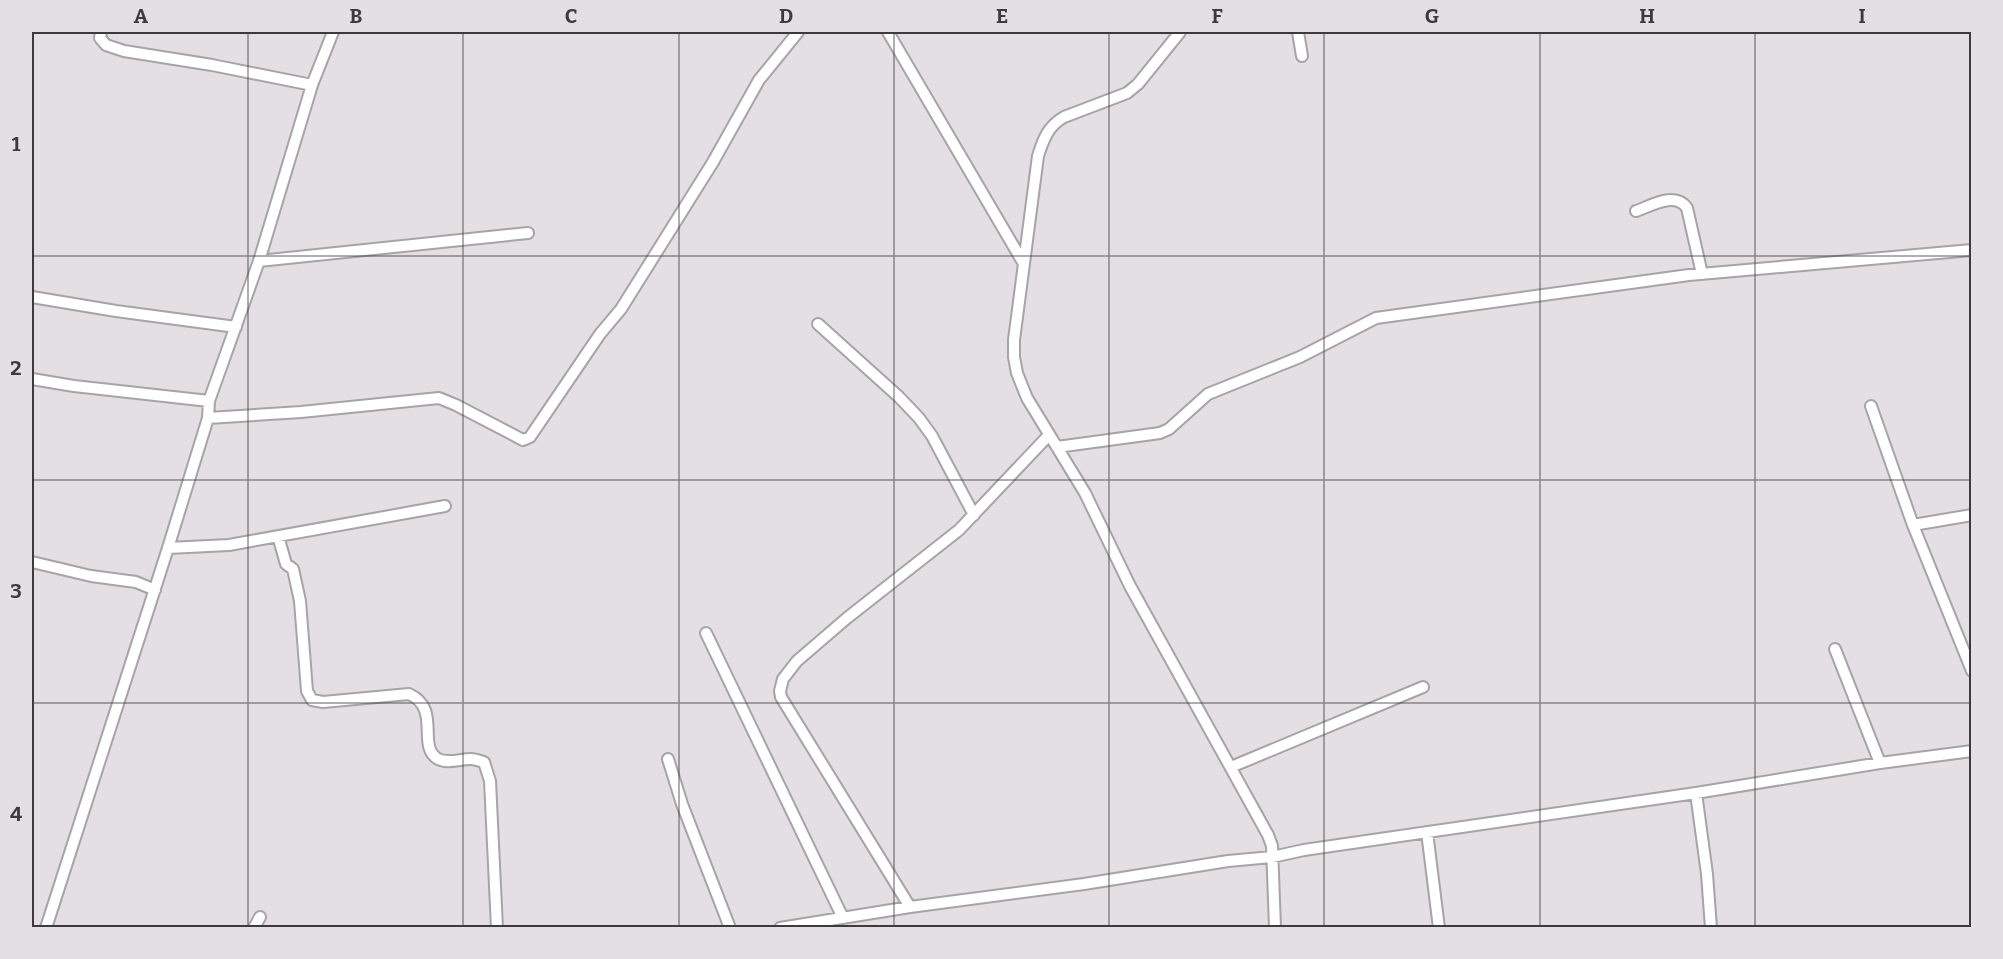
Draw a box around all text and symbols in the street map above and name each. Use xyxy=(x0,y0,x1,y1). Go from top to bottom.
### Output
text: A xyxy=(134,4,149,28)
text: B xyxy=(350,4,363,28)
text: C xyxy=(565,4,577,28)
text: D xyxy=(779,4,793,28)
text: E xyxy=(996,4,1008,28)
text: F xyxy=(1211,4,1223,28)
text: G xyxy=(1425,4,1439,28)
text: H xyxy=(1639,4,1655,28)
text: I xyxy=(1858,4,1866,28)
text: 1 xyxy=(12,132,21,156)
text: 2 xyxy=(10,356,22,380)
text: 3 xyxy=(10,579,22,603)
text: 4 xyxy=(10,802,22,826)

